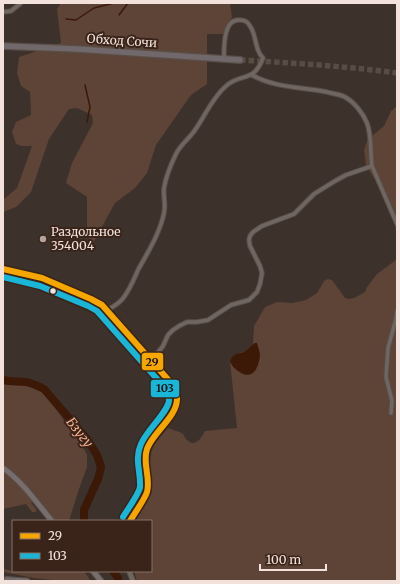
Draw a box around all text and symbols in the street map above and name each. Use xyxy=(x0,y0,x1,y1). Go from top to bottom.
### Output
street label: Обход Сочи xyxy=(86,31,158,50)
place label: Раздольное 354004 xyxy=(51,224,121,253)
marker: Раздольное 354004 xyxy=(38,234,48,244)
unlabelled marker xyxy=(48,286,58,296)
line badge: 29 xyxy=(141,352,164,371)
text: 29 xyxy=(145,355,159,369)
line badge: 103 xyxy=(150,379,180,398)
text: 103 xyxy=(156,381,174,395)
water label: Бзугу xyxy=(62,414,97,451)
legend xyxy=(12,520,152,572)
text: 29 xyxy=(48,528,62,543)
scale bar xyxy=(260,546,326,572)
text: 103 xyxy=(48,548,67,563)
text: 100 m xyxy=(266,552,301,567)

